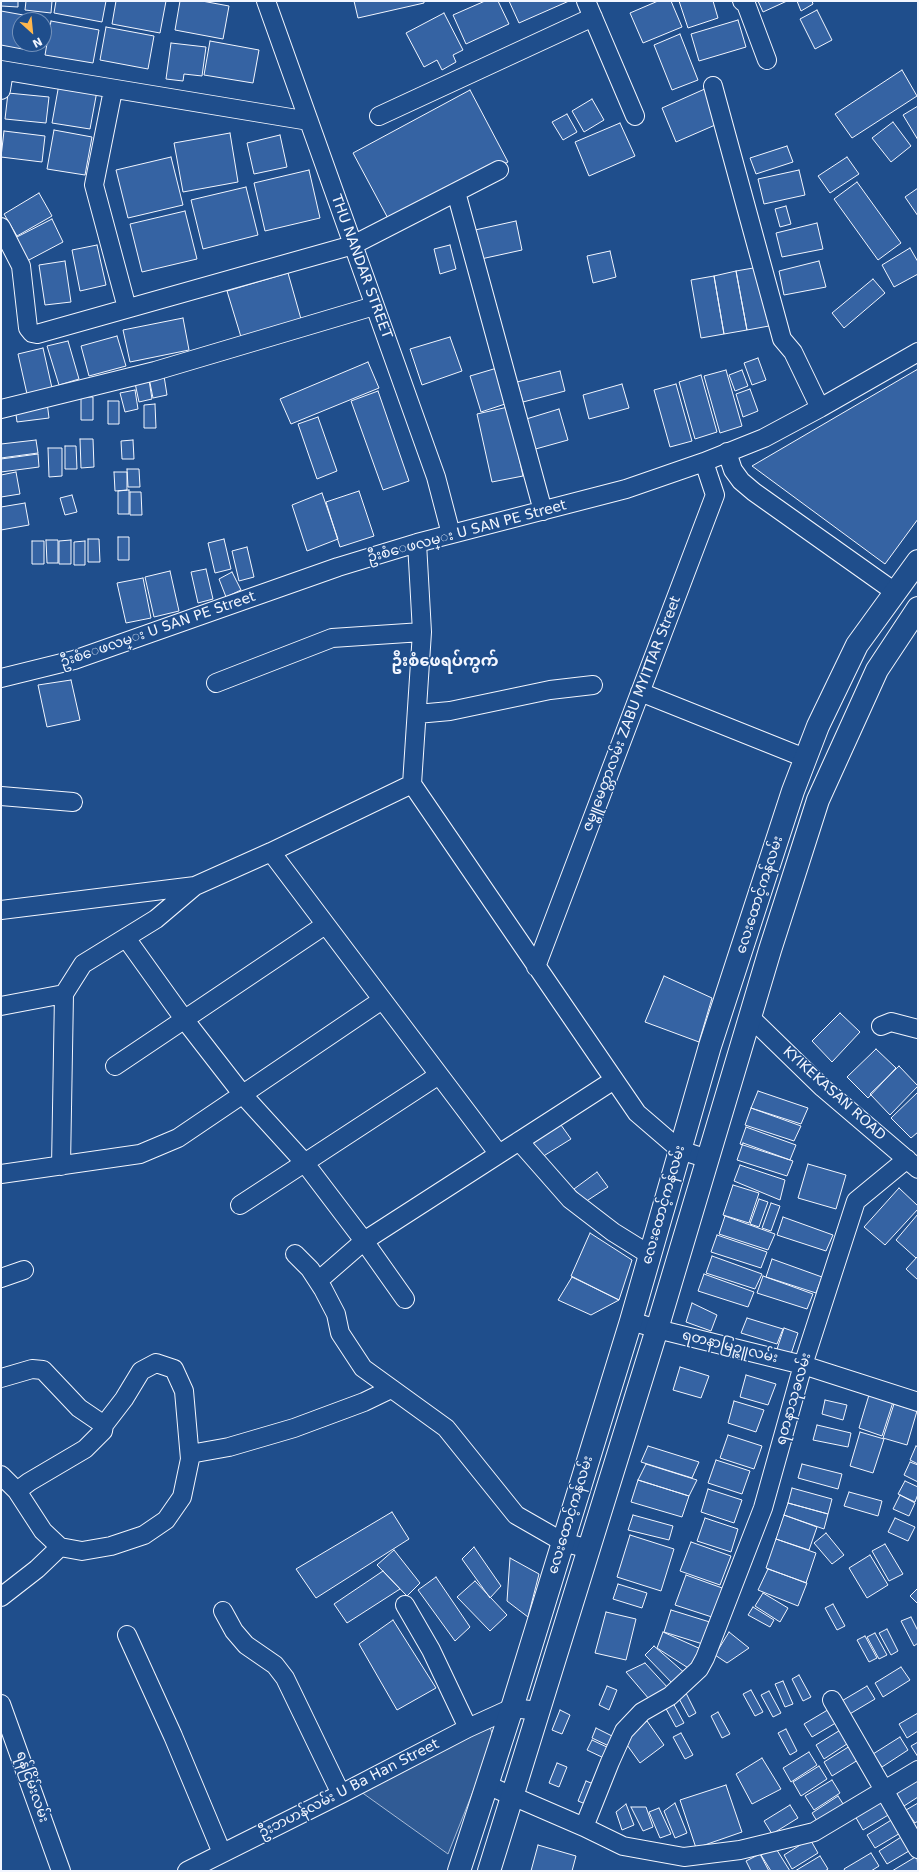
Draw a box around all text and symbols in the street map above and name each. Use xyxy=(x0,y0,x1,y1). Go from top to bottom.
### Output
north arrow xyxy=(12,12,52,52)
text: N xyxy=(30,34,44,50)
street label: THU NANDAR STREET xyxy=(327,193,395,341)
street label: ဦးစံေဖလမ္း U SAN PE Street xyxy=(366,497,568,567)
street label: ဦးစံေဖလမ္း U SAN PE Street xyxy=(58,589,258,671)
street label: ဇမ္ဗူမေတ္တာလမ်း ZABU MYITTAR Street xyxy=(579,594,685,834)
district label: ဦးစံဖေရပ်ကွက် xyxy=(391,652,499,672)
street label: လေးထောင့်ကန်လမ်း xyxy=(733,834,787,956)
street label: KYIKEKASAN ROAD xyxy=(779,1043,889,1145)
street label: လေးထောင့်ကန်လမ်း xyxy=(639,1144,689,1266)
street label: ရတနာမြဉ္ဇူလမ်း xyxy=(680,1327,780,1367)
street label: ရတနာသုခလမ်း xyxy=(773,1351,815,1447)
street label: လေးထောင့်ကန်လမ်း xyxy=(545,1454,597,1576)
street label: ဦးဘဟန်လမ်း U Ba Han Street xyxy=(256,1736,442,1842)
street label: ရန်ငြိမ်းလမ်း xyxy=(12,1749,52,1825)

